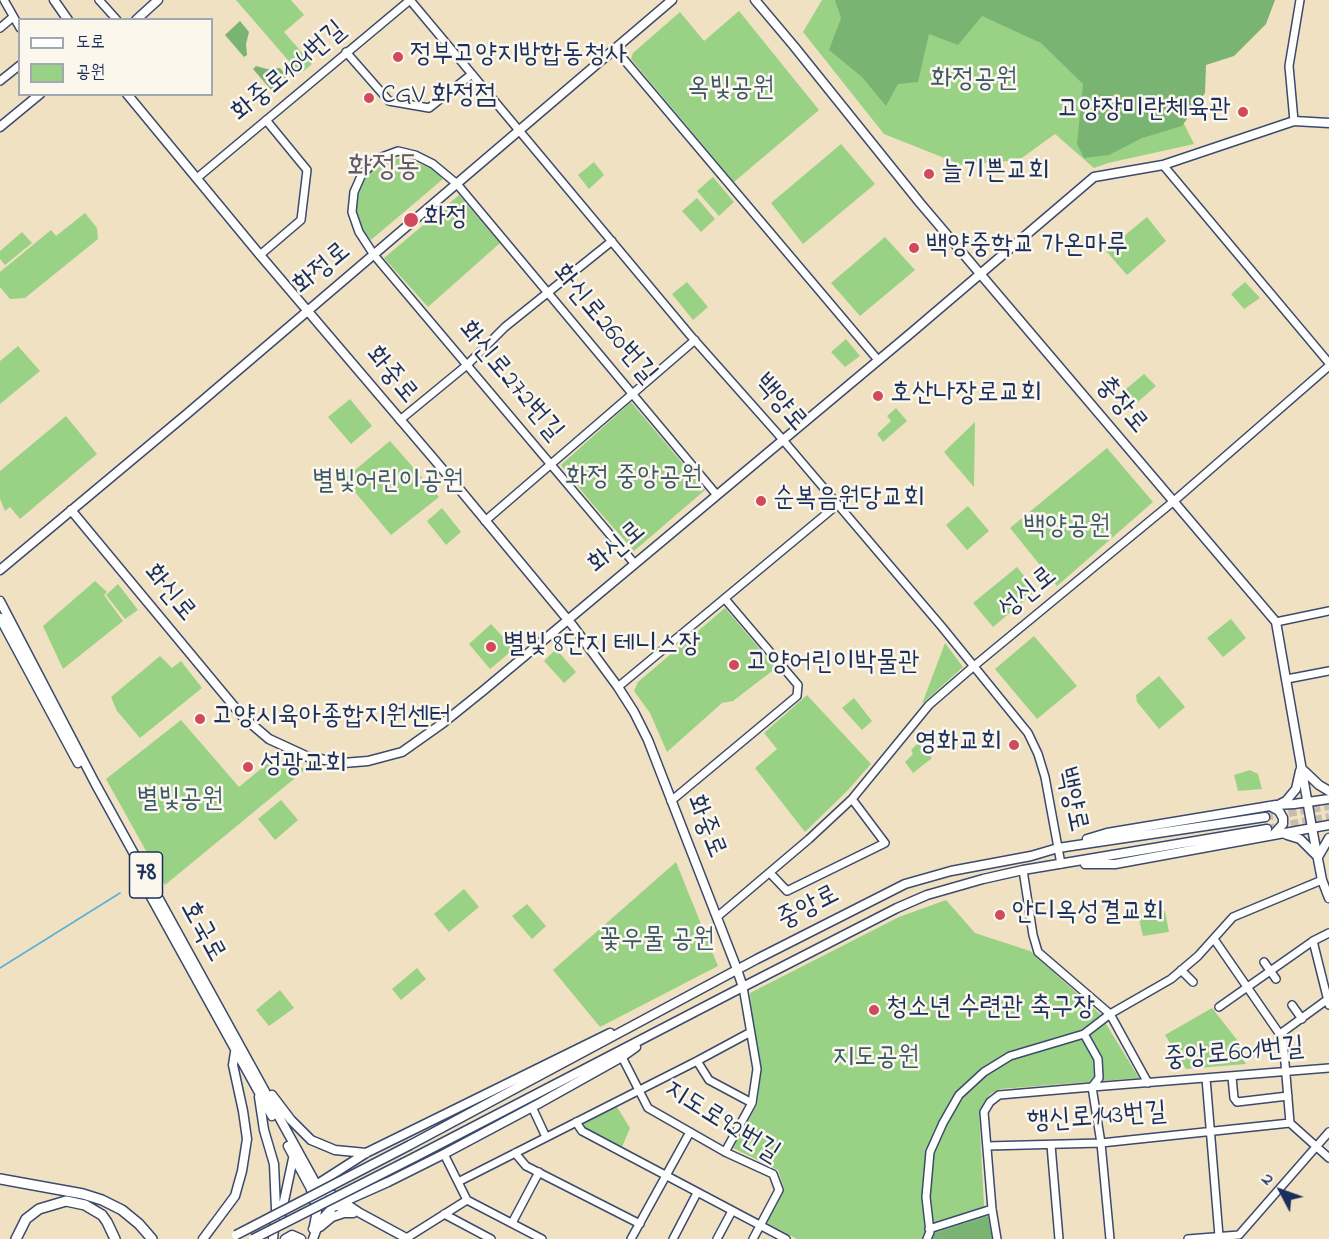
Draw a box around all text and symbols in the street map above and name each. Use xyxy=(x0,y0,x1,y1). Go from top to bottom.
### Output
street label: 화중로104번길 xyxy=(226,16,354,130)
legend xyxy=(18,18,213,96)
text: 도로 xyxy=(76,30,105,56)
place label: 정부고양지방합동청사 xyxy=(410,41,627,73)
marker: 정부고양지방합동청사 xyxy=(391,50,405,64)
text: 공원 xyxy=(76,60,105,86)
park label: 화정공원 xyxy=(931,66,1017,98)
park label: 옥빛공원 xyxy=(688,75,774,107)
place label: CGV 화정점 xyxy=(381,82,497,114)
marker: CGV 화정점 xyxy=(362,91,376,105)
place label: 고양장미란체육관 xyxy=(1057,96,1231,128)
marker: 고양장미란체육관 xyxy=(1236,105,1250,119)
district label: 화정동 xyxy=(348,152,420,188)
place label: 늘기쁜교회 xyxy=(941,158,1050,190)
marker: 늘기쁜교회 xyxy=(922,167,936,181)
place label: 화정 xyxy=(424,204,467,236)
marker: 화정 xyxy=(402,211,420,229)
place label: 백양중학교 가온마루 xyxy=(926,232,1128,264)
street label: 화정로 xyxy=(288,237,358,303)
marker: 백양중학교 가온마루 xyxy=(907,241,921,255)
street label: 화신로260번길 xyxy=(544,259,662,391)
street label: 화신로272번길 xyxy=(449,315,569,449)
street label: 화중로 xyxy=(357,341,423,411)
street label: 백양로 xyxy=(745,369,813,439)
street label: 충장로 xyxy=(1087,371,1153,441)
place label: 호산나장로교회 xyxy=(890,380,1042,412)
marker: 호산나장로교회 xyxy=(871,389,885,403)
park label: 화정 중앙공원 xyxy=(565,464,703,496)
park label: 별빛어린이공원 xyxy=(312,468,464,500)
place label: 순복음원당교회 xyxy=(773,485,925,517)
marker: 순복음원당교회 xyxy=(754,494,768,508)
park label: 백양공원 xyxy=(1024,513,1110,545)
street label: 화신로 xyxy=(583,516,653,582)
street label: 화신로 xyxy=(135,559,201,629)
street label: 성신로 xyxy=(993,561,1065,627)
place label: 별빛 8단지 테니스장 xyxy=(503,631,700,663)
marker: 별빛 8단지 테니스장 xyxy=(484,640,498,654)
place label: 고양어린이박물관 xyxy=(746,649,920,681)
marker: 고양어린이박물관 xyxy=(727,658,741,672)
place label: 고양시육아종합지원센터 xyxy=(212,703,451,735)
marker: 고양시육아종합지원센터 xyxy=(193,712,207,726)
place label: 영화교회 xyxy=(915,729,1002,761)
marker: 영화교회 xyxy=(1007,738,1021,752)
place label: 성광교회 xyxy=(260,751,347,783)
marker: 성광교회 xyxy=(241,760,255,774)
street label: 백양로 xyxy=(1047,765,1093,835)
park label: 별빛공원 xyxy=(137,786,223,818)
street label: 화중로 xyxy=(677,791,731,863)
road number: 78 xyxy=(130,852,162,898)
street label: 중앙로 xyxy=(773,880,845,938)
street label: 호국로 xyxy=(171,896,231,968)
place label: 안디옥성결교회 xyxy=(1012,899,1164,931)
marker: 안디옥성결교회 xyxy=(993,908,1007,922)
park label: 꽃우물 공원 xyxy=(599,926,715,958)
place label: 청소년 수련관 축구장 xyxy=(886,994,1095,1026)
marker: 청소년 수련관 축구장 xyxy=(867,1003,881,1017)
street label: 중앙로601번길 xyxy=(1162,1033,1306,1077)
park label: 지도공원 xyxy=(833,1044,919,1076)
street label: 지도로92번길 xyxy=(657,1075,785,1171)
street label: 행신로143번길 xyxy=(1026,1098,1168,1140)
north arrow xyxy=(1251,1161,1311,1221)
text: N xyxy=(1255,1167,1280,1191)

